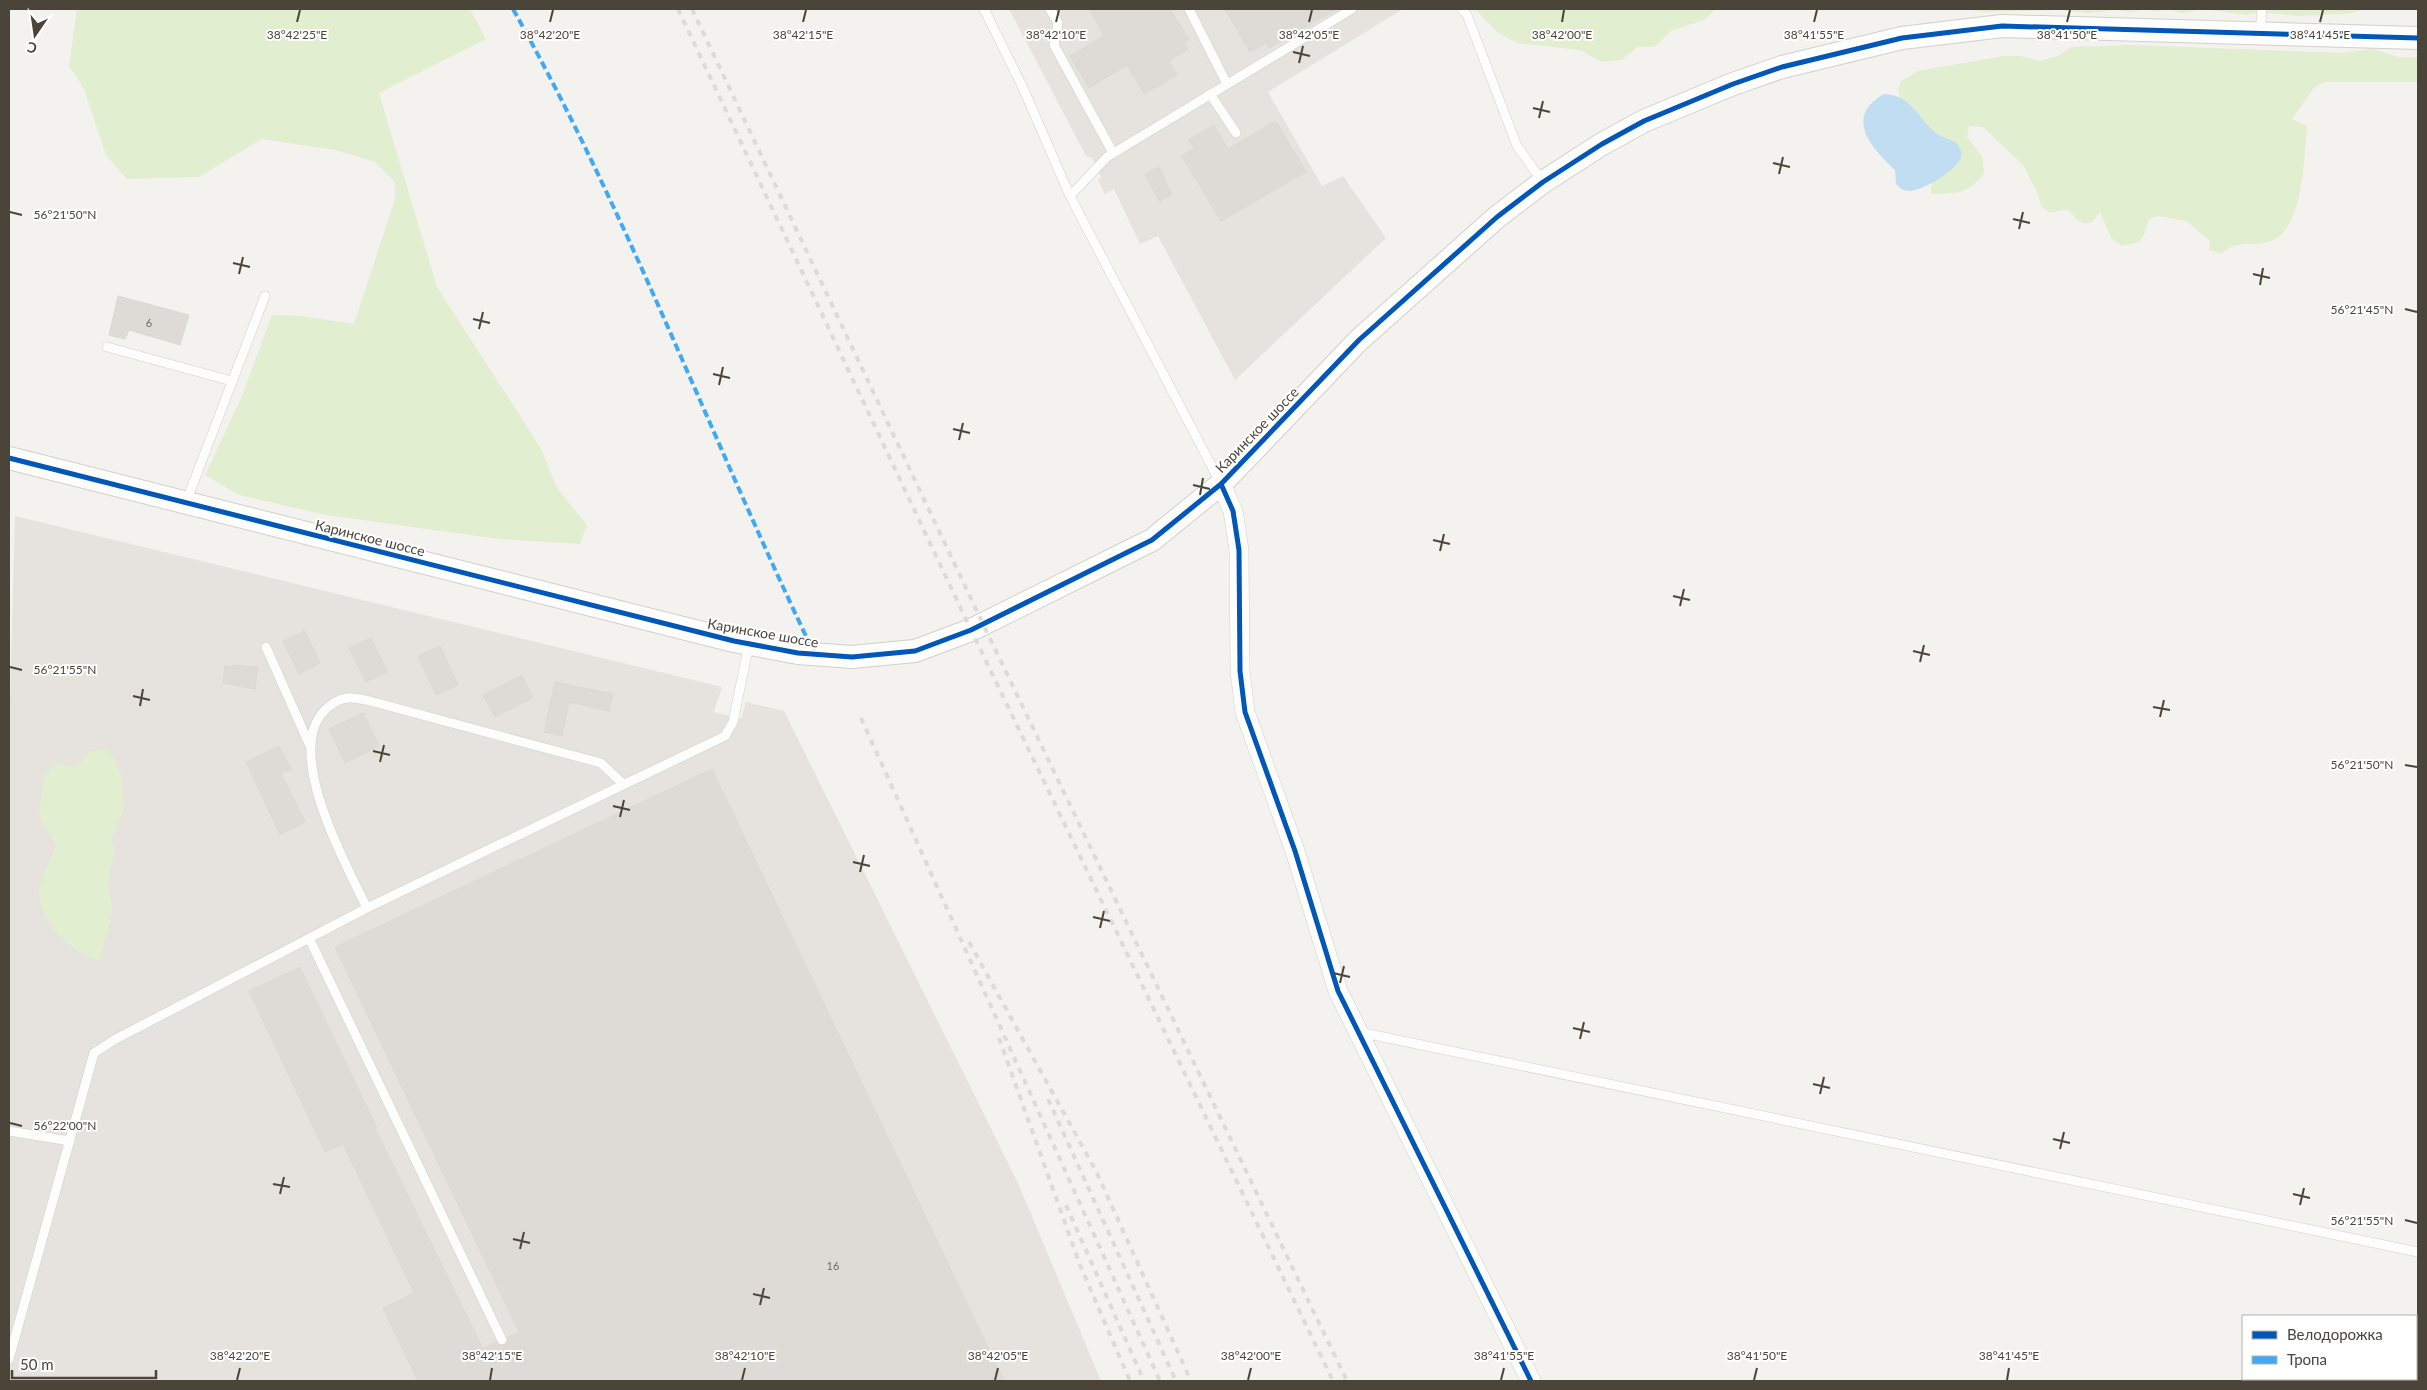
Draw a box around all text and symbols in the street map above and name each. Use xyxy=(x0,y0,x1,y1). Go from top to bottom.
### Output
north arrow xyxy=(10,10,60,60)
text: 38°42'25"E xyxy=(267,27,327,42)
text: 38°42'20"E xyxy=(520,27,580,42)
text: 38°42'15"E xyxy=(773,27,833,42)
text: 38°42'10"E xyxy=(1026,27,1086,42)
text: 38°42'05"E xyxy=(1279,27,1339,42)
text: 38°42'00"E xyxy=(1532,27,1592,42)
text: 38°41'55"E xyxy=(1784,27,1844,42)
text: 38°41'50"E xyxy=(2037,27,2097,42)
text: 38°41'45"E xyxy=(2290,27,2350,42)
text: С xyxy=(25,39,38,57)
text: 56°21'50"N xyxy=(34,207,96,222)
text: 56°21'45"N xyxy=(2331,302,2393,317)
house number: 6 xyxy=(146,316,152,329)
street label: Каринское шоссе xyxy=(1211,383,1302,476)
street label: Каринское шоссе xyxy=(313,516,427,559)
street label: Каринское шоссе xyxy=(706,614,820,651)
text: 56°21'55"N xyxy=(34,662,96,677)
text: 56°21'50"N xyxy=(2331,757,2393,772)
text: 56°22'00"N xyxy=(34,1118,96,1133)
text: 56°21'55"N xyxy=(2331,1213,2393,1228)
house number: 16 xyxy=(827,1259,839,1272)
legend xyxy=(2242,1315,2417,1380)
text: Велодорожка xyxy=(2287,1325,2383,1343)
scale bar xyxy=(12,1348,156,1380)
text: 38°42'20"E xyxy=(210,1348,270,1363)
text: 38°42'15"E xyxy=(462,1348,522,1363)
text: 38°42'10"E xyxy=(715,1348,775,1363)
text: 38°42'05"E xyxy=(968,1348,1028,1363)
text: 38°42'00"E xyxy=(1221,1348,1281,1363)
text: 38°41'55"E xyxy=(1474,1348,1534,1363)
text: 38°41'50"E xyxy=(1727,1348,1787,1363)
text: 38°41'45"E xyxy=(1979,1348,2039,1363)
text: Тропа xyxy=(2287,1350,2327,1368)
text: 50 m xyxy=(20,1355,54,1373)

